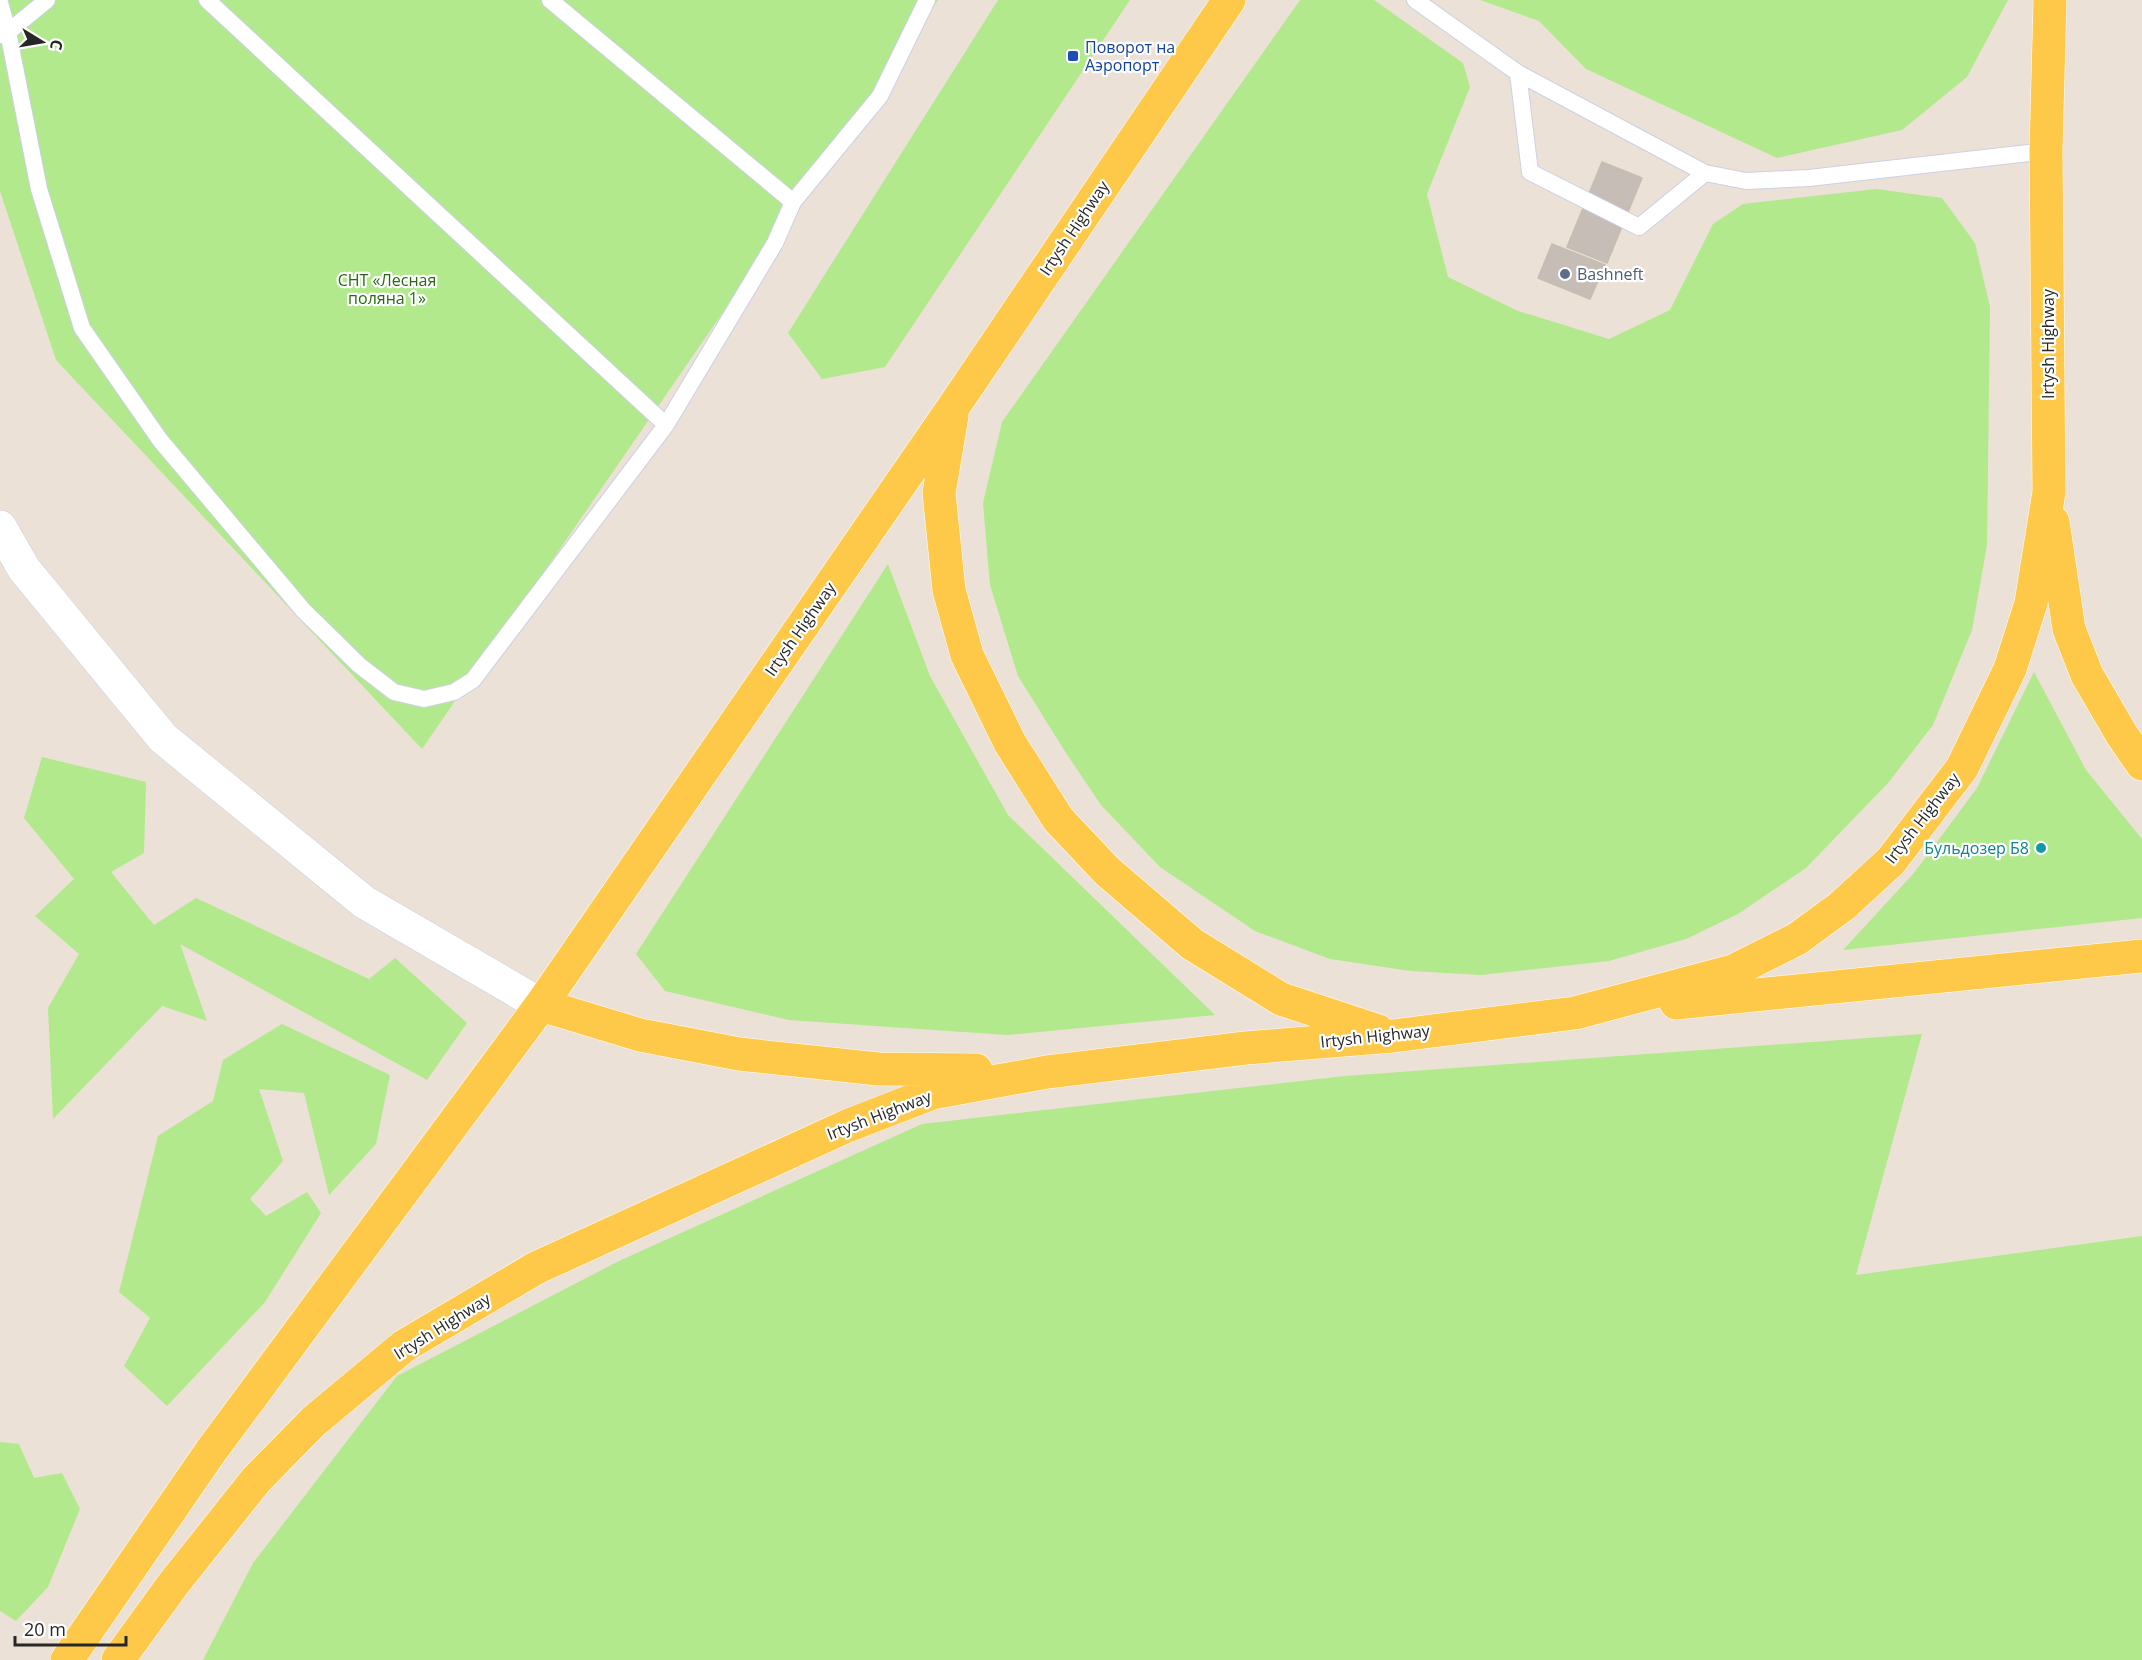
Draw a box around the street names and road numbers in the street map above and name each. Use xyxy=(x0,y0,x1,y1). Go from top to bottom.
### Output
street label: Irtysh Highway xyxy=(1034,175,1114,280)
street label: Irtysh Highway xyxy=(2037,288,2059,399)
street label: Irtysh Highway xyxy=(759,577,841,680)
street label: Irtysh Highway xyxy=(1879,767,1965,868)
street label: Irtysh Highway xyxy=(1319,1019,1432,1053)
street label: Irtysh Highway xyxy=(824,1085,935,1145)
street label: Irtysh Highway xyxy=(390,1287,495,1364)

